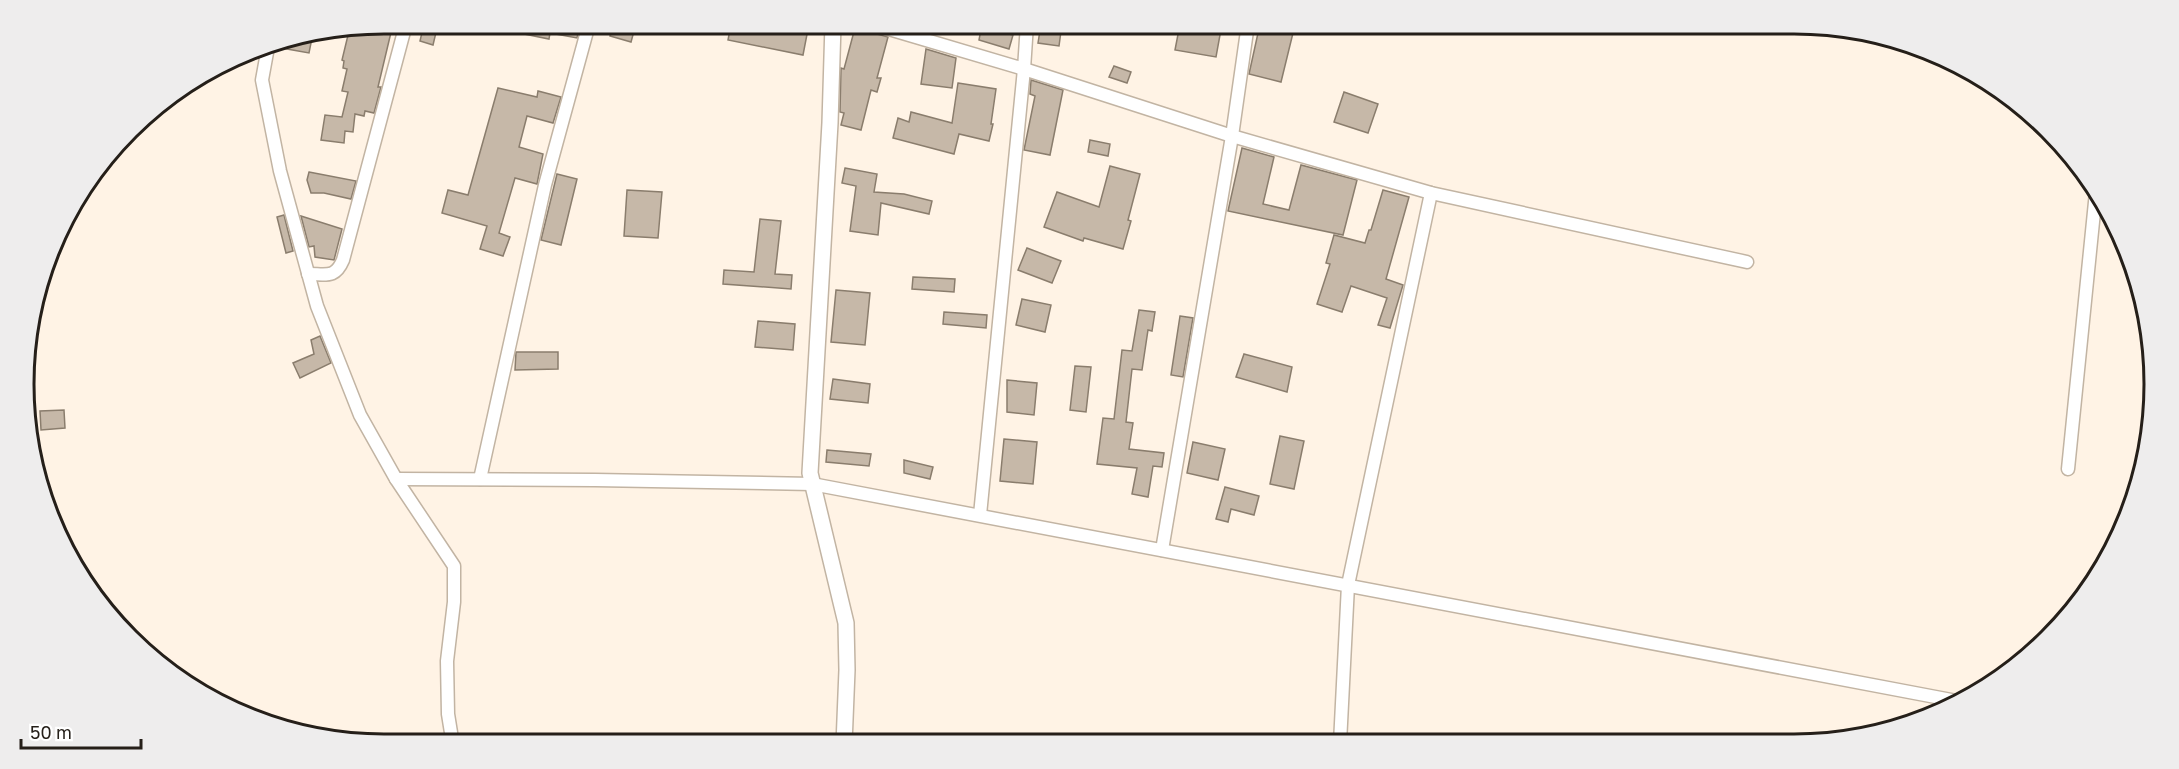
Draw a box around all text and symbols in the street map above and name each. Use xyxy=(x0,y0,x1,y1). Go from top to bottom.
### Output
scale bar xyxy=(21,712,141,750)
text: 50 m xyxy=(30,721,72,743)

